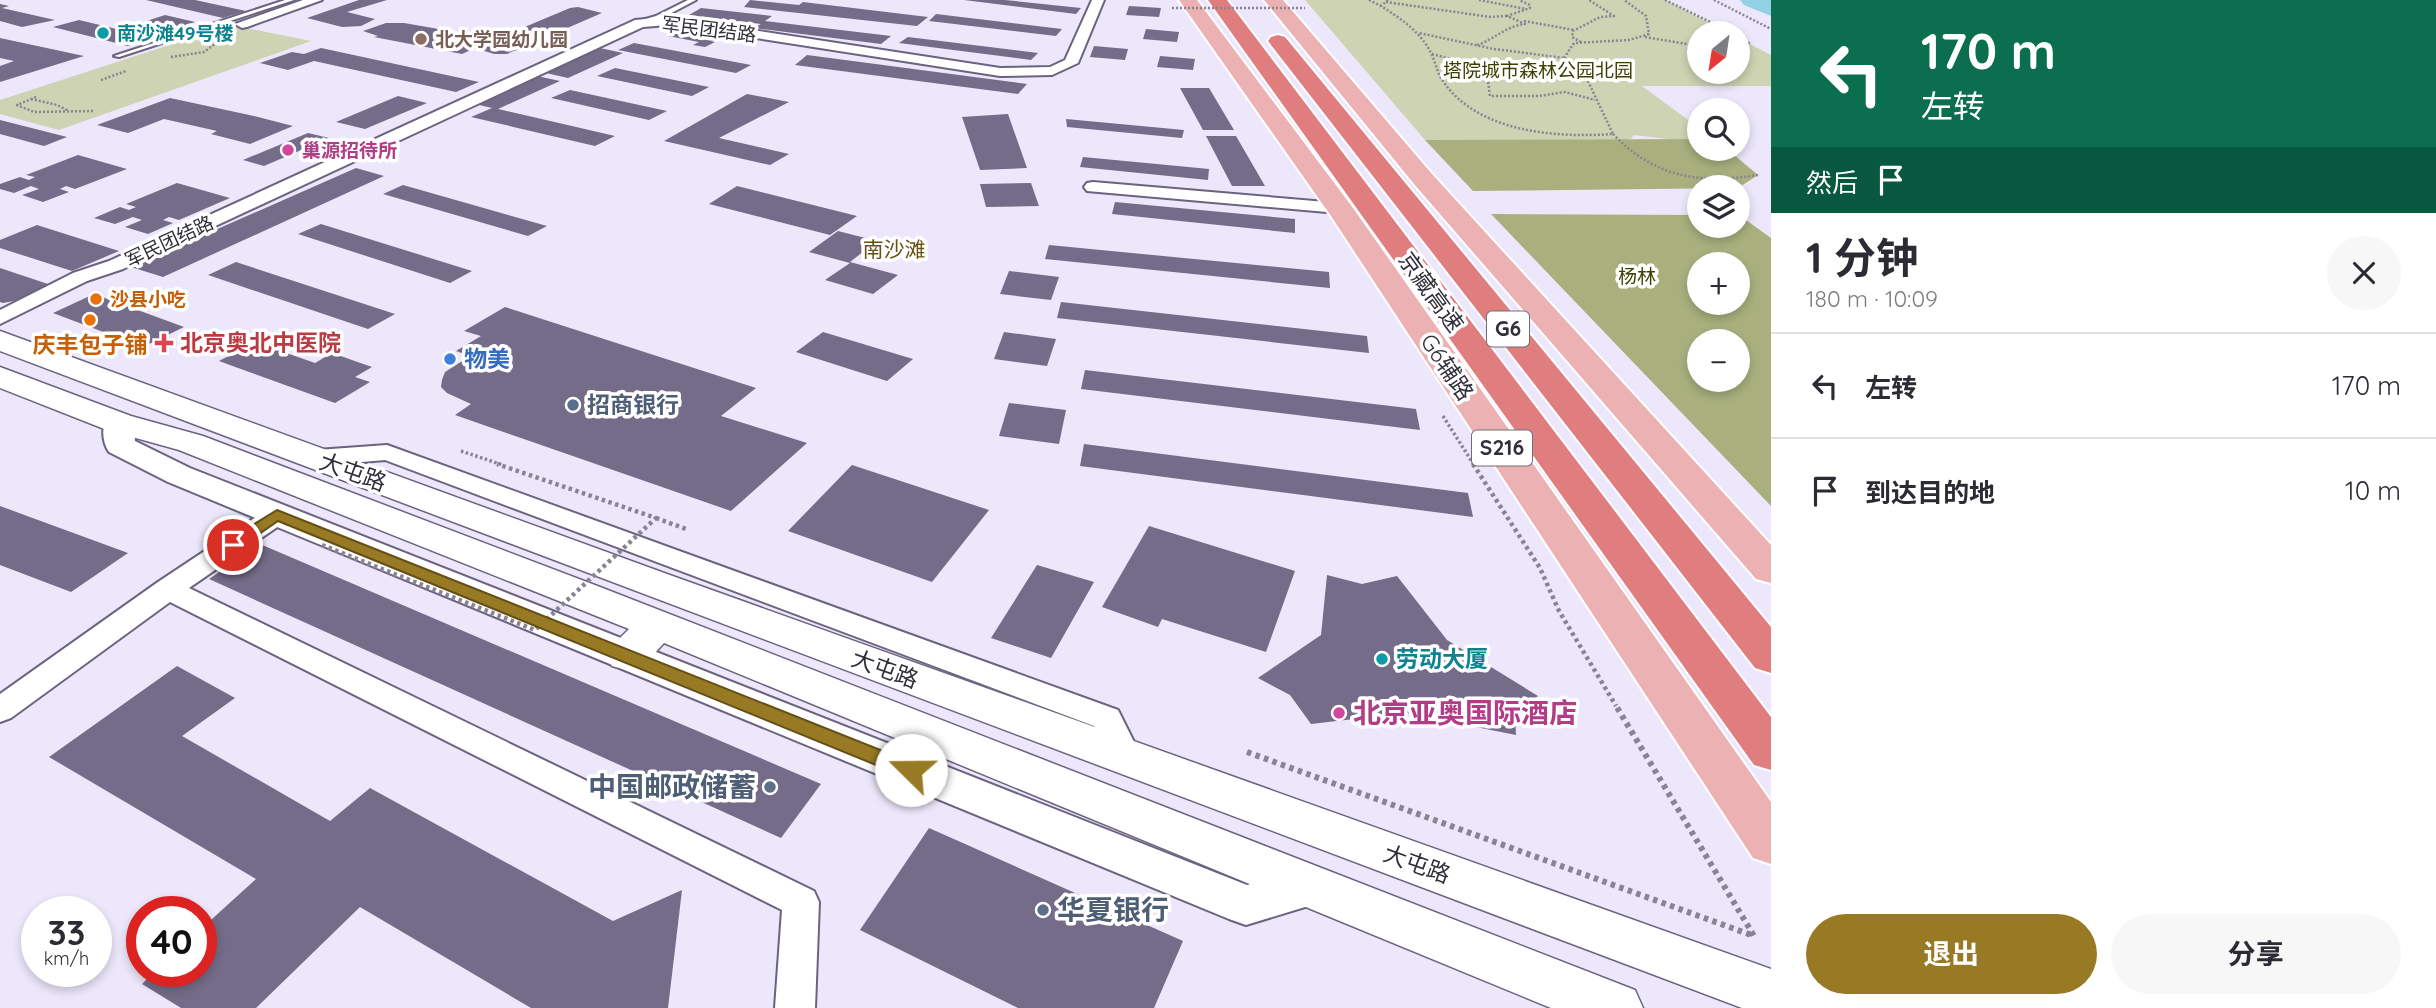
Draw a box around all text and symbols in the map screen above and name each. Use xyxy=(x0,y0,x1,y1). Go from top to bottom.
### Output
street label: 军民团结路 xyxy=(660,11,758,47)
text: 170 m xyxy=(1921,20,2056,81)
place label: 南沙滩49号楼 xyxy=(117,21,234,45)
north arrow xyxy=(1687,21,1750,84)
map controls xyxy=(1687,21,1750,392)
marker: 南沙滩49号楼 xyxy=(95,25,111,41)
place label: 北大学园幼儿园 xyxy=(435,27,568,51)
icon: left xyxy=(1806,28,1897,119)
marker: 北大学园幼儿园 xyxy=(413,31,429,47)
park label: 塔院城市森林公园北园 xyxy=(1443,58,1633,82)
text: 左转 xyxy=(1921,86,1985,126)
button: search xyxy=(1687,98,1750,161)
place label: 巢源招待所 xyxy=(302,138,397,162)
marker: 巢源招待所 xyxy=(280,142,296,158)
icon: arrive xyxy=(1872,161,1910,199)
text: 然后 xyxy=(1806,166,1858,199)
button: layers xyxy=(1687,175,1750,238)
street label: 军民团结路 xyxy=(121,210,217,272)
text: 1 分钟 xyxy=(1806,231,1918,284)
district label: 南沙滩 xyxy=(863,236,926,262)
button: close xyxy=(2327,236,2401,310)
street label: 京藏高速 xyxy=(1393,246,1470,337)
button: + xyxy=(1687,252,1750,315)
park label: 杨林 xyxy=(1618,264,1656,288)
text: 180 m · 10:09 xyxy=(1806,284,1938,313)
place label: 沙县小吃 xyxy=(110,287,186,311)
marker: 沙县小吃 xyxy=(88,291,104,307)
marker: 庆丰包子铺 xyxy=(82,312,98,328)
road number: G6 xyxy=(1487,312,1529,346)
place label: 北京奥北中医院 xyxy=(180,328,341,357)
street label: G6辅路 xyxy=(1415,328,1480,406)
button: − xyxy=(1687,329,1750,392)
place label: 庆丰包子铺 xyxy=(33,330,148,359)
marker: 北京奥北中医院 xyxy=(154,333,174,353)
place label: 物美 xyxy=(464,344,510,373)
marker: 物美 xyxy=(442,351,458,367)
icon: left xyxy=(1806,367,1844,405)
text: 170 m xyxy=(2332,369,2401,402)
text: 左转 xyxy=(1865,371,1917,404)
place label: 招商银行 xyxy=(587,390,679,419)
marker: 招商银行 xyxy=(565,397,581,413)
road number: S216 xyxy=(1472,430,1532,466)
street label: 大屯路 xyxy=(316,446,391,497)
icon: arrive xyxy=(1806,472,1844,510)
text: 10 m xyxy=(2345,474,2401,507)
text: 到达目的地 xyxy=(1865,476,1995,509)
pin xyxy=(203,515,263,575)
icon: arrive xyxy=(214,526,252,564)
street label: 大屯路 xyxy=(848,643,923,694)
place label: 劳动大厦 xyxy=(1396,644,1488,673)
marker: 劳动大厦 xyxy=(1374,651,1390,667)
place label: 北京亚奥国际酒店 xyxy=(1353,695,1577,730)
marker: 北京亚奥国际酒店 xyxy=(1331,705,1347,721)
position arrow xyxy=(874,733,948,807)
place label: 中国邮政储蓄 xyxy=(588,769,756,804)
marker: 中国邮政储蓄 xyxy=(762,779,778,795)
street label: 大屯路 xyxy=(1380,838,1455,889)
place label: 华夏银行 xyxy=(1057,892,1169,927)
speed limit sign: 40 xyxy=(126,896,217,987)
marker: 华夏银行 xyxy=(1035,902,1051,918)
text: 33 xyxy=(48,910,85,954)
button: 退出 xyxy=(1806,914,2097,994)
button: 分享 xyxy=(2111,914,2401,994)
text: km/h xyxy=(44,947,89,970)

